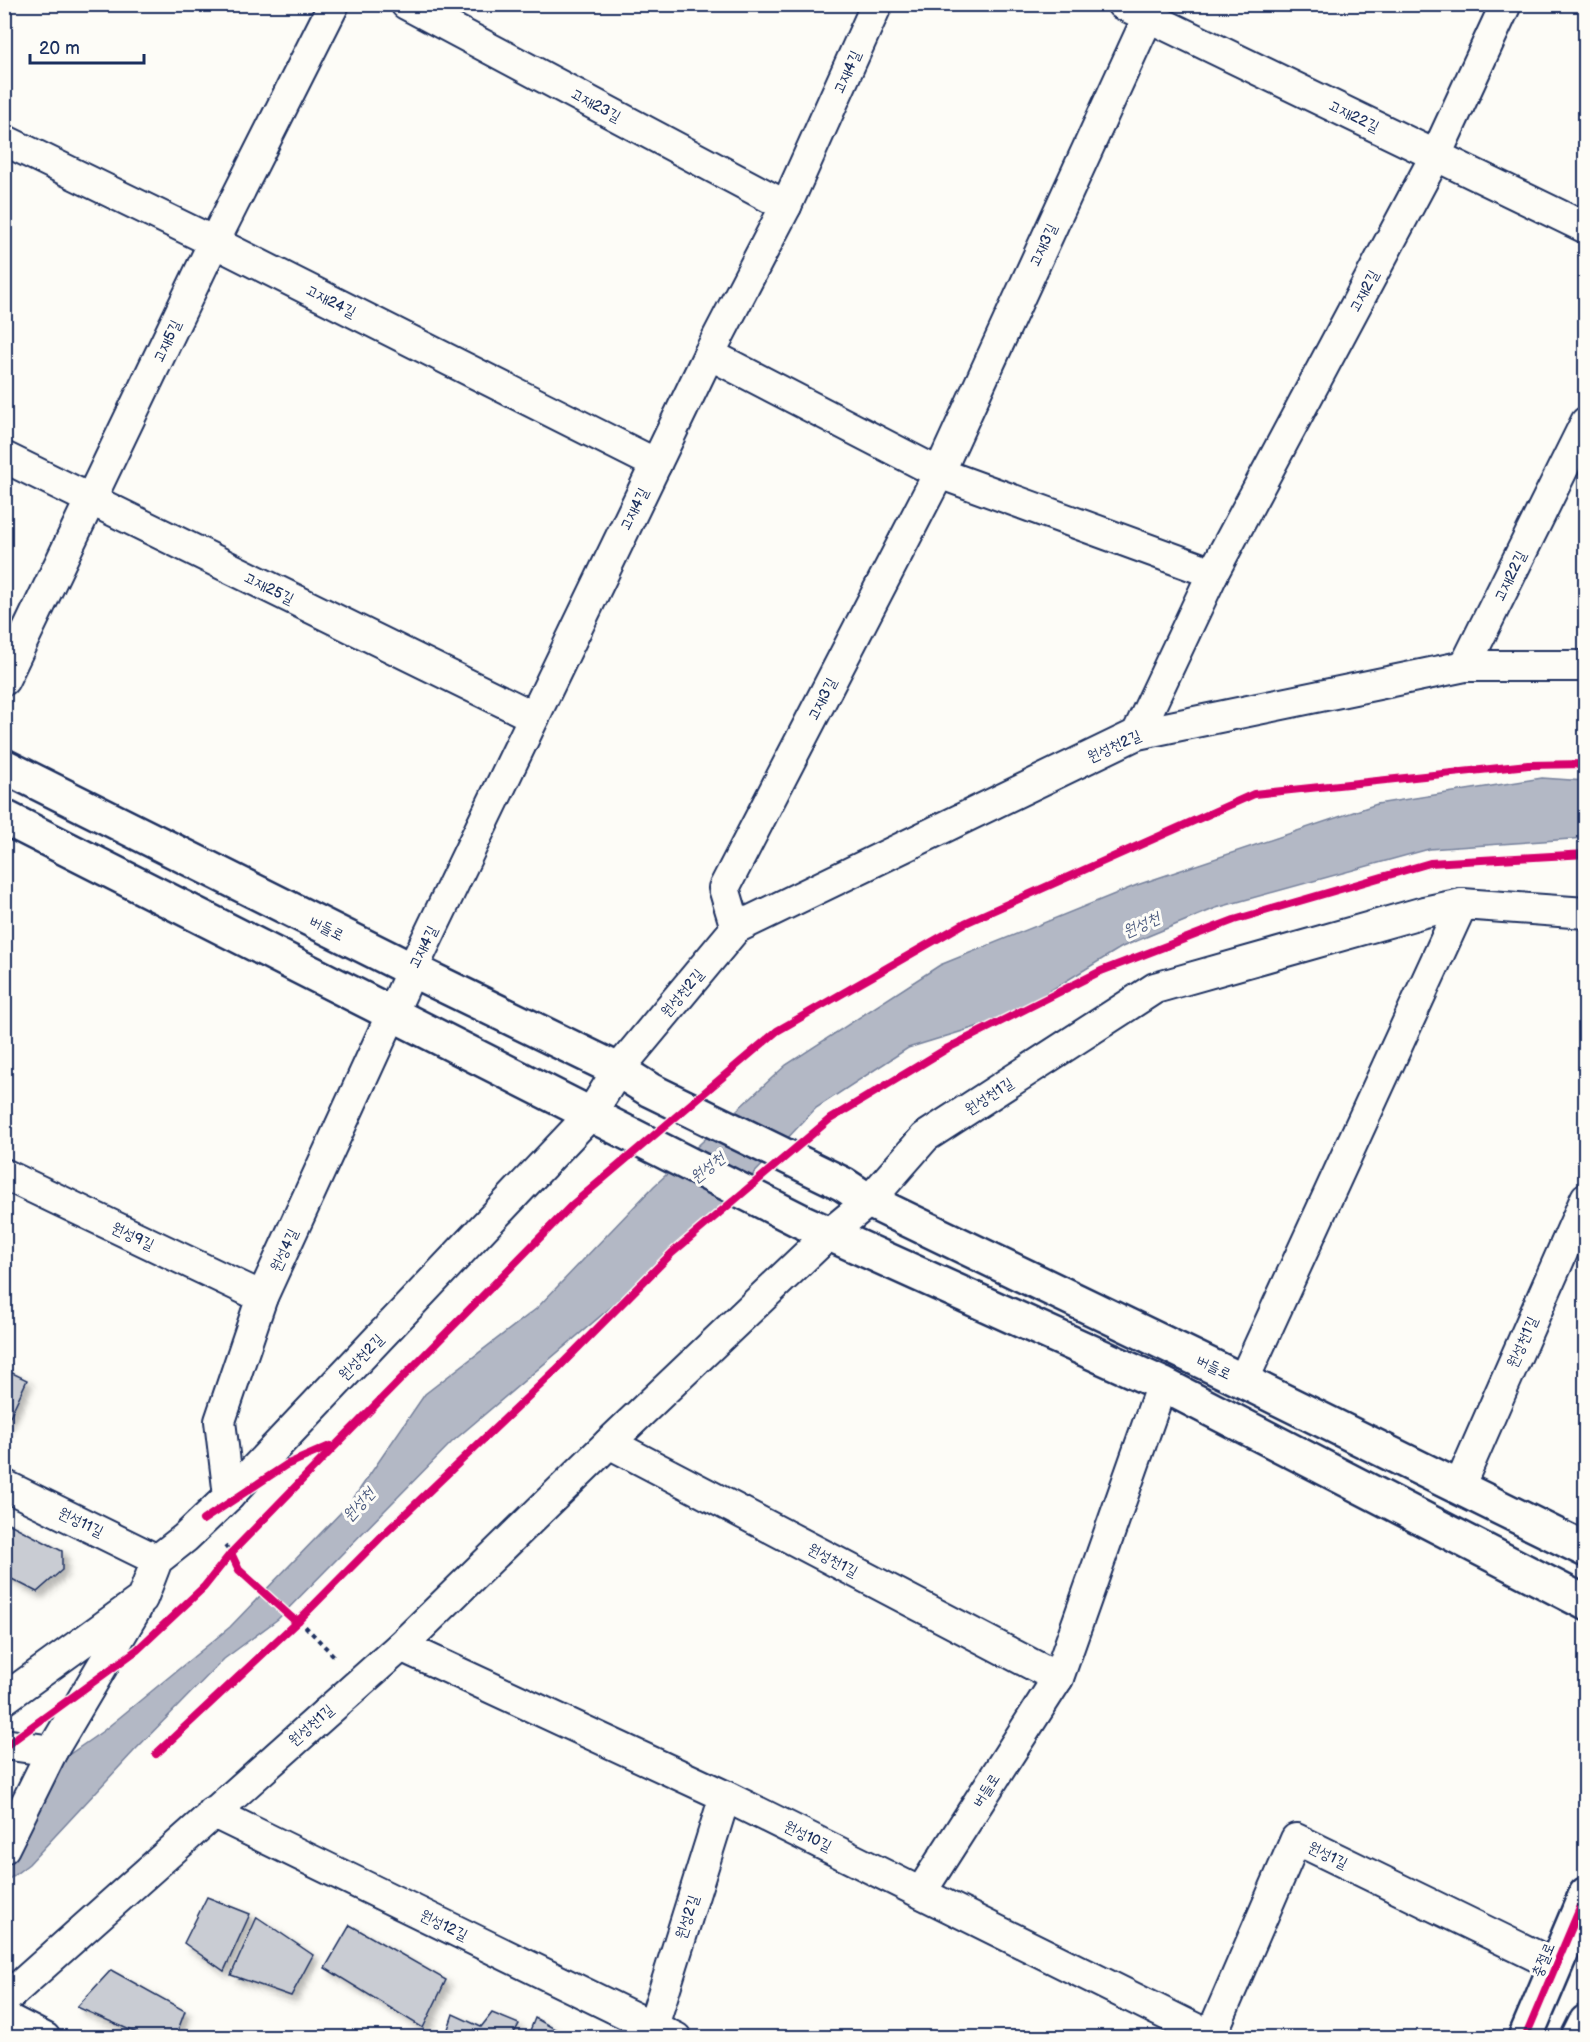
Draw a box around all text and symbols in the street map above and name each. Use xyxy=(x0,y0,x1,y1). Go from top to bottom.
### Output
scale bar xyxy=(30,27,144,65)
text: 20 m xyxy=(39,38,80,59)
street label: 고재4길 xyxy=(830,48,865,97)
street label: 고재23길 xyxy=(567,84,624,127)
street label: 고재22길 xyxy=(1325,96,1382,137)
street label: 고재3길 xyxy=(1025,221,1062,270)
street label: 고재2길 xyxy=(1345,267,1383,316)
street label: 고재24길 xyxy=(302,281,359,322)
street label: 고재5길 xyxy=(149,317,186,366)
street label: 고재4길 xyxy=(616,485,653,534)
street label: 고재22길 xyxy=(1490,548,1531,605)
street label: 고재25길 xyxy=(241,568,297,609)
street label: 고재3길 xyxy=(804,675,841,724)
street label: 원성천2길 xyxy=(1084,726,1144,767)
water label: 원성천 xyxy=(1120,908,1165,942)
street label: 버들로 xyxy=(306,912,347,945)
street label: 고재4길 xyxy=(405,923,442,972)
street label: 원성천2길 xyxy=(657,965,708,1021)
street label: 원성천1길 xyxy=(961,1074,1017,1119)
water label: 원성천 xyxy=(687,1147,731,1188)
street label: 원성9길 xyxy=(108,1218,157,1255)
street label: 원성4길 xyxy=(266,1226,303,1275)
street label: 원성천1길 xyxy=(1503,1314,1542,1371)
street label: 원성천2길 xyxy=(335,1330,388,1384)
street label: 버들로 xyxy=(1193,1351,1234,1384)
water label: 원성천 xyxy=(339,1483,381,1526)
street label: 원성11길 xyxy=(55,1503,106,1541)
street label: 원성천1길 xyxy=(804,1539,861,1582)
street label: 원성천1길 xyxy=(285,1700,338,1750)
street label: 버들로 xyxy=(969,1770,1004,1811)
street label: 원성10길 xyxy=(781,1817,835,1856)
street label: 원성1길 xyxy=(1305,1838,1351,1873)
street label: 원성2길 xyxy=(671,1893,703,1942)
street label: 원성12길 xyxy=(417,1906,471,1945)
street label: 충절로 xyxy=(1528,1940,1559,1981)

